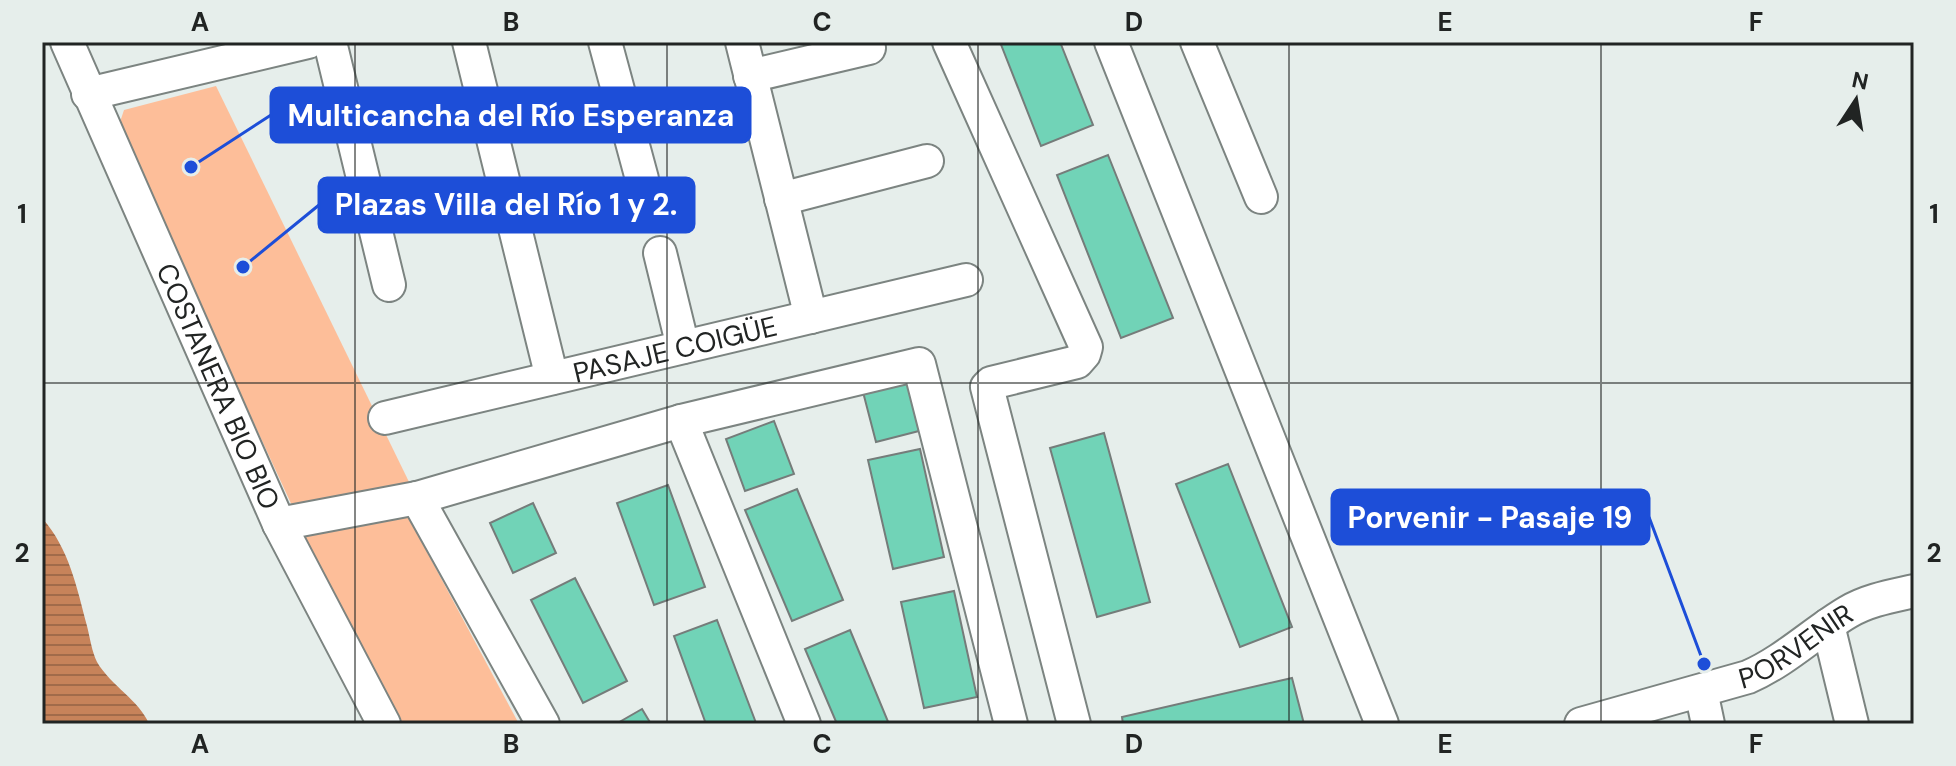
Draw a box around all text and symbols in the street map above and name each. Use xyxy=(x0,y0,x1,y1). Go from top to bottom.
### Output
text: A xyxy=(191,5,209,39)
text: B xyxy=(503,5,519,39)
text: C xyxy=(812,5,832,39)
text: D xyxy=(1125,5,1143,39)
text: E xyxy=(1437,5,1453,39)
text: F xyxy=(1749,5,1763,39)
north arrow xyxy=(1816,60,1896,140)
text: N xyxy=(1849,65,1871,97)
callout: Multicancha del Río Esperanza xyxy=(271,88,750,142)
text: Multicancha del Río Esperanza xyxy=(288,96,734,135)
callout: Plazas Villa del Río 1 y 2. xyxy=(319,178,694,232)
text: Plazas Villa del Río 1 y 2. xyxy=(335,185,677,224)
text: 1 xyxy=(17,197,27,231)
text: 1 xyxy=(1929,197,1939,231)
street label: COSTANERA BIO BIO xyxy=(148,258,288,515)
street label: PASAJE COIGÜE xyxy=(569,308,781,392)
callout: Porvenir - Pasaje 19 xyxy=(1332,490,1649,544)
text: Porvenir - Pasaje 19 xyxy=(1348,498,1632,537)
text: 2 xyxy=(14,536,30,570)
text: 2 xyxy=(1926,536,1942,570)
street label: PORVENIR xyxy=(1735,595,1860,698)
text: A xyxy=(191,727,209,761)
text: B xyxy=(503,727,519,761)
text: C xyxy=(812,727,832,761)
text: D xyxy=(1125,727,1143,761)
text: E xyxy=(1437,727,1453,761)
text: F xyxy=(1749,727,1763,761)

